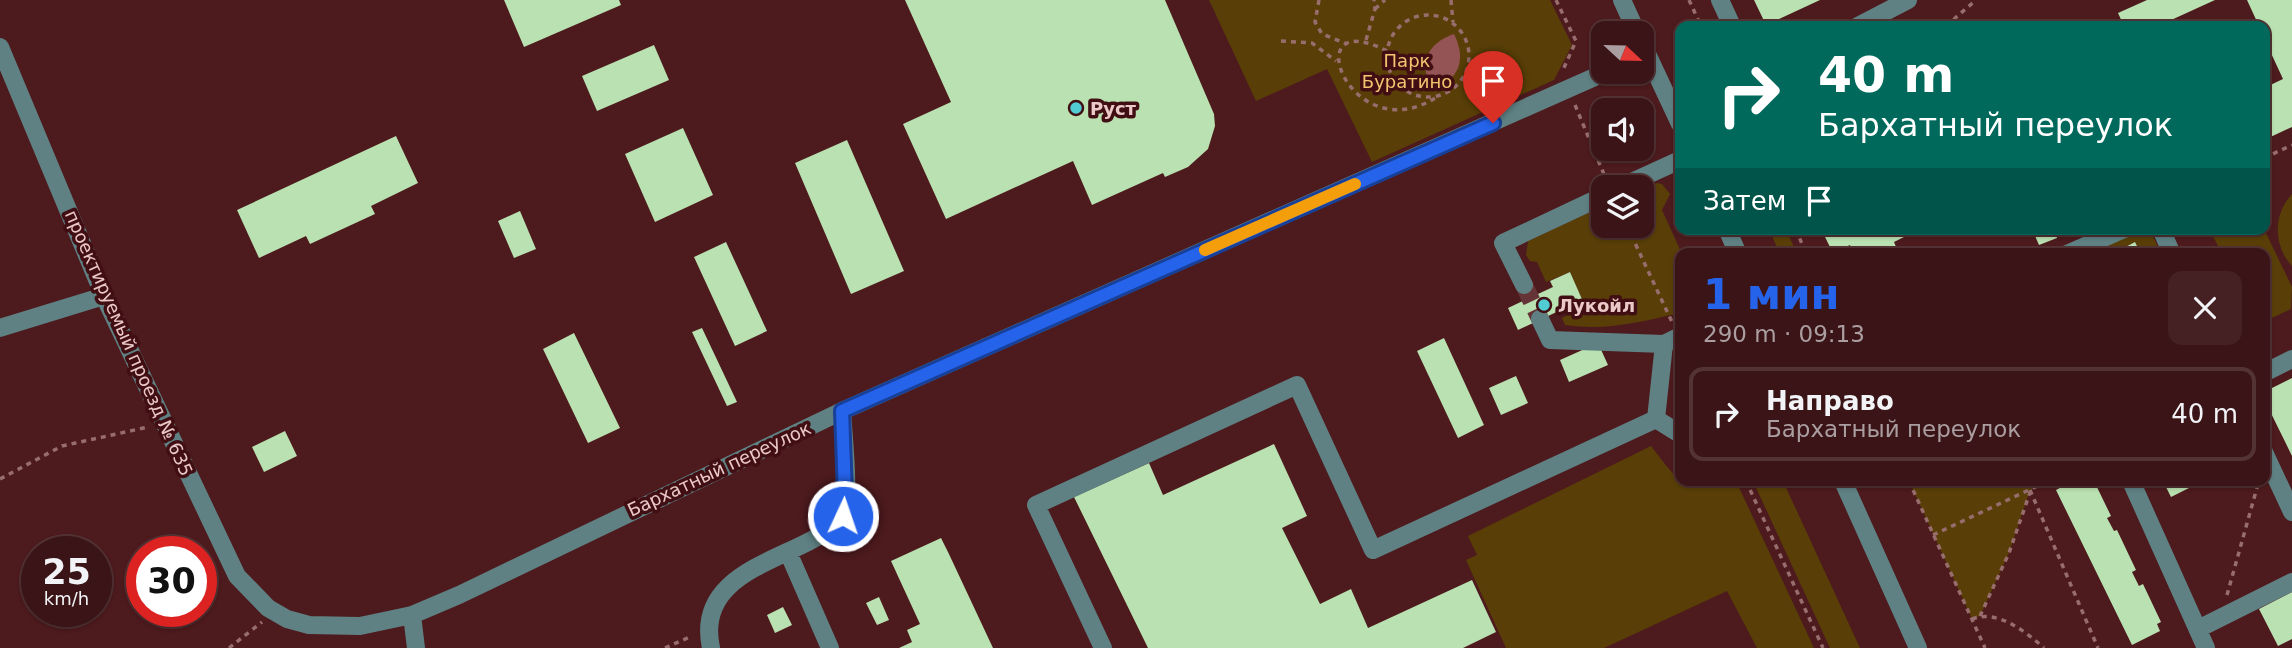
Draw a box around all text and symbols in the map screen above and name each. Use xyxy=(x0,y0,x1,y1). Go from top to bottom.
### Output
north arrow xyxy=(1591,21,1654,84)
map controls xyxy=(1591,21,1654,238)
text: 40 m xyxy=(1818,47,1954,104)
icon: right xyxy=(1703,49,1794,140)
park label: Парк Буратино xyxy=(1362,50,1452,92)
pin xyxy=(1463,51,1523,123)
icon: arrive xyxy=(1474,62,1512,100)
place label: Руст xyxy=(1090,98,1137,119)
button: sound xyxy=(1591,98,1654,161)
marker: Руст xyxy=(1068,100,1084,116)
text: Бархатный переулок xyxy=(1818,106,2173,144)
button: layers xyxy=(1591,175,1654,238)
icon: arrive xyxy=(1800,182,1838,220)
text: Затем xyxy=(1703,186,1786,216)
street label: проектируемый проезд № 635 xyxy=(61,207,197,479)
text: 1 мин xyxy=(1703,270,1840,319)
button: close xyxy=(2168,271,2242,345)
place label: Лукойл xyxy=(1558,295,1635,316)
marker: Лукойл xyxy=(1536,297,1552,313)
text: 290 m · 09:13 xyxy=(1703,321,1865,347)
text: Направо xyxy=(1766,386,1894,416)
icon: right xyxy=(1707,395,1745,433)
text: 40 m xyxy=(2171,399,2238,429)
text: Бархатный переулок xyxy=(1766,416,2021,442)
street label: Бархатный переулок xyxy=(624,417,814,521)
position arrow xyxy=(806,479,880,553)
speed limit sign: 30 xyxy=(126,536,217,627)
text: 25 xyxy=(42,552,91,592)
text: km/h xyxy=(44,588,89,609)

